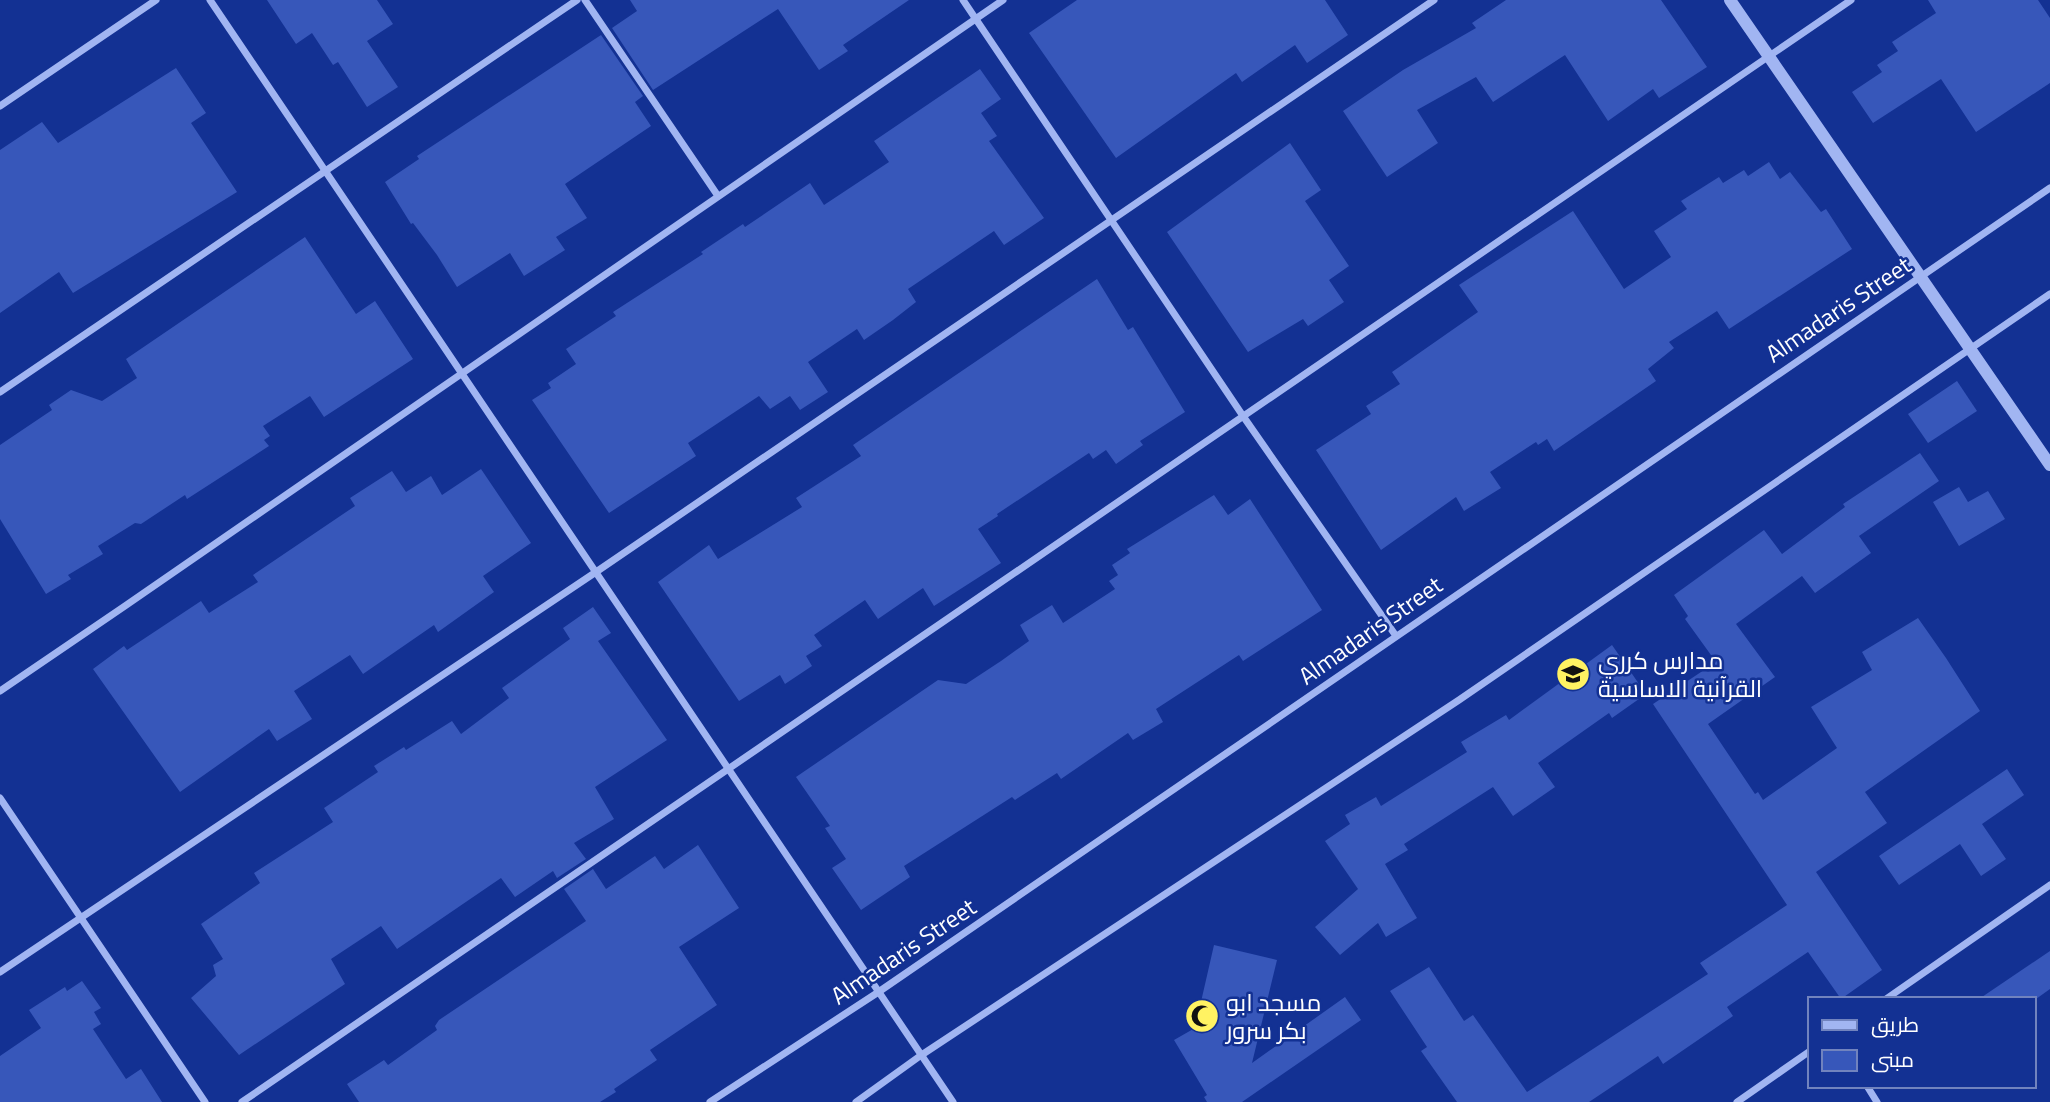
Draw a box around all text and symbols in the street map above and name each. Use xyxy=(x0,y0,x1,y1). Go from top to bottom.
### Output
street label: Almadaris Street xyxy=(1758,247,1918,371)
street label: Almadaris Street xyxy=(1291,567,1450,693)
place label: مدارس كرري القرآنية الاساسية xyxy=(1598,642,1762,706)
school or university icon: مدارس كرري القرآنية الاساسية xyxy=(1554,655,1592,693)
street label: Almadaris Street xyxy=(823,889,983,1013)
place label: مسجد ابو بكر سرور xyxy=(1224,984,1321,1048)
mosque icon: مسجد ابو بكر سرور xyxy=(1183,997,1221,1035)
legend xyxy=(1808,997,2036,1088)
text: طريق xyxy=(1871,1008,1919,1040)
text: مبنى xyxy=(1871,1043,1914,1075)

